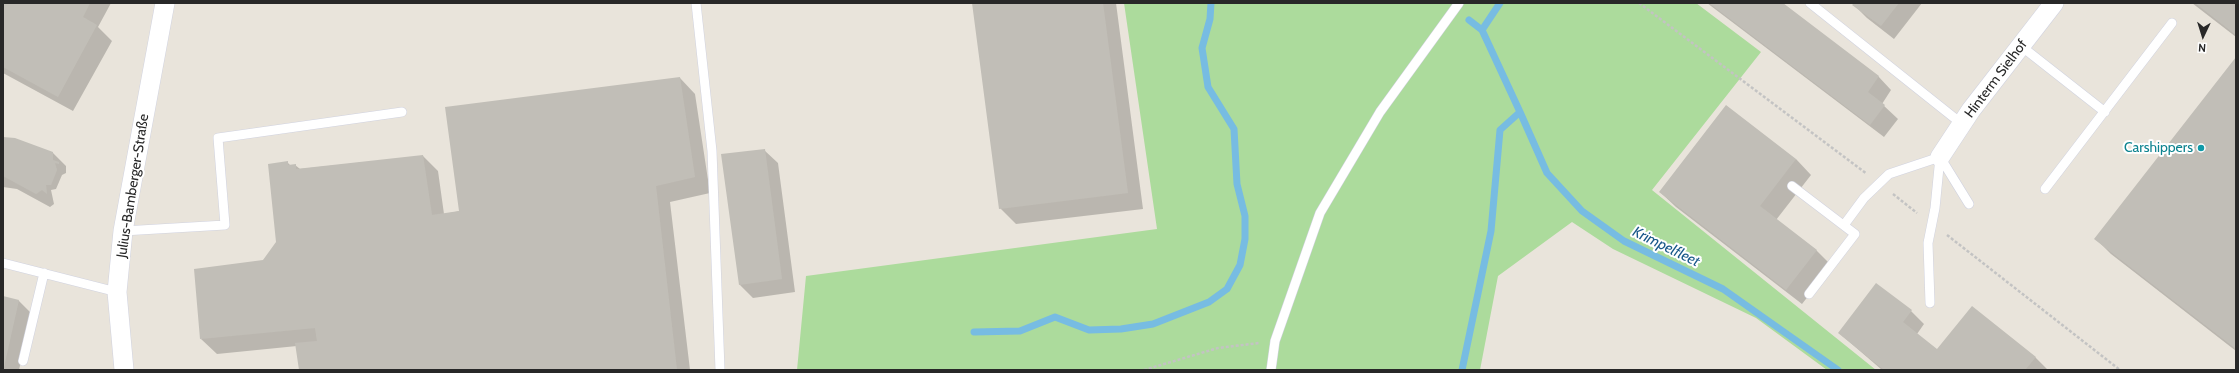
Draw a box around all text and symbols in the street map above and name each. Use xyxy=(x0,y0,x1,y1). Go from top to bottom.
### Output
north arrow xyxy=(2183,16,2223,56)
street label: Hinterm Sielhof xyxy=(1961,37,2031,121)
text: N xyxy=(2198,41,2207,55)
street label: Julius-Bamberger-Straße xyxy=(113,113,153,259)
place label: Carshippers xyxy=(2124,140,2193,156)
marker: Carshippers xyxy=(2196,143,2206,153)
water label: Krimpelfleet xyxy=(1630,223,1702,271)

